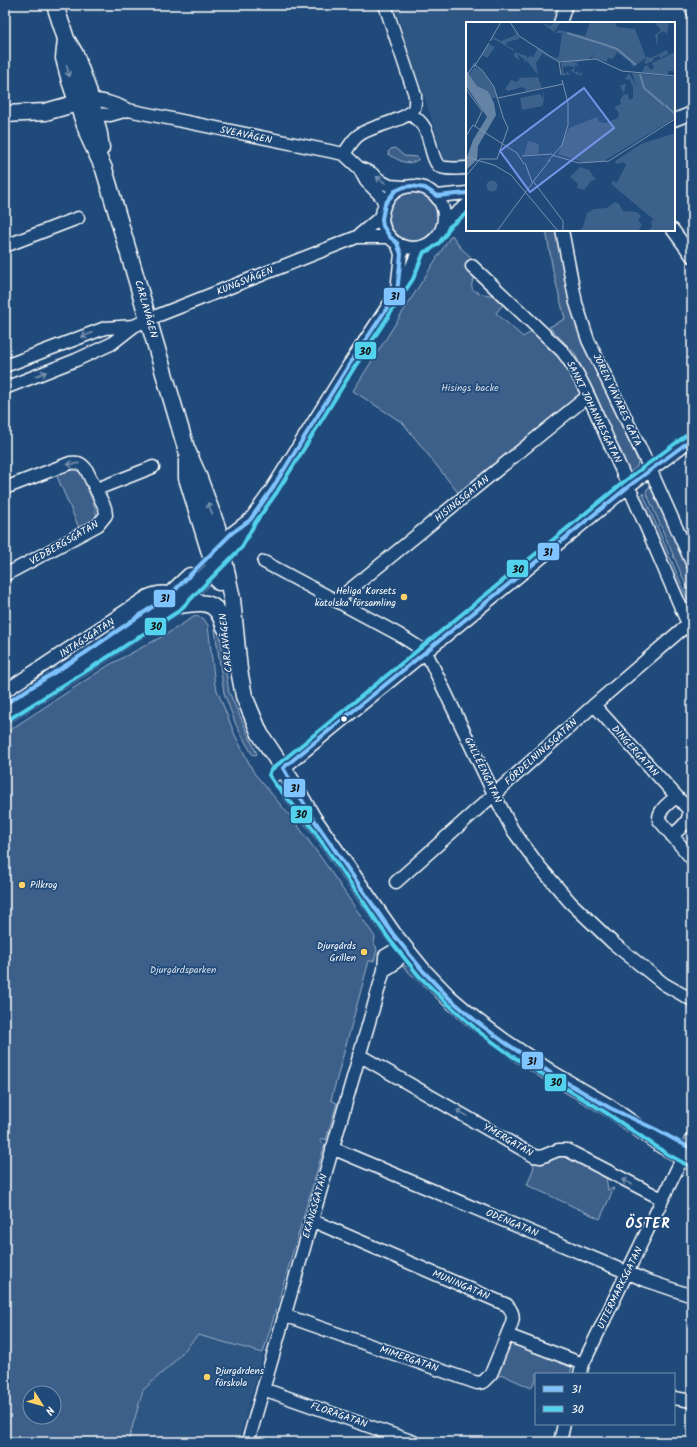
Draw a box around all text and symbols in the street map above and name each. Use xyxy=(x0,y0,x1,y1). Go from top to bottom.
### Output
inset map xyxy=(466,22,675,231)
one-way arrow xyxy=(64,65,72,78)
street label: SVEAVÄGEN xyxy=(219,122,274,148)
one-way arrow xyxy=(375,176,386,184)
street label: KUNGSVÄGEN xyxy=(214,262,276,300)
street label: CARLAVÄGEN xyxy=(130,278,162,340)
line badge: 31 xyxy=(383,287,406,306)
text: 31 xyxy=(389,288,400,306)
one-way arrow xyxy=(81,331,93,339)
line badge: 30 xyxy=(354,341,377,360)
text: 30 xyxy=(358,343,371,361)
street label: JÖREN VÄVARES GATA xyxy=(588,351,646,449)
street label: SANKT JOHANNESGATAN xyxy=(562,358,626,466)
one-way arrow xyxy=(34,370,46,378)
park label: Hisings backe xyxy=(441,380,499,396)
one-way arrow xyxy=(67,460,80,467)
street label: HISINGSGATAN xyxy=(431,472,493,526)
one-way arrow xyxy=(206,501,213,514)
street label: VEDBERGSGATAN xyxy=(26,517,102,569)
line badge: 31 xyxy=(537,542,560,561)
text: 31 xyxy=(542,544,553,562)
line badge: 30 xyxy=(506,559,529,578)
text: 30 xyxy=(511,561,524,579)
place label: Heliga Korsets katolska församling xyxy=(315,583,397,611)
line badge: 31 xyxy=(153,589,176,608)
text: 31 xyxy=(159,590,170,608)
marker: Heliga Korsets katolska församling xyxy=(399,592,409,602)
street label: CARLAVÄGEN xyxy=(215,612,237,673)
street label: INTAGSGATAN xyxy=(56,614,118,662)
line badge: 30 xyxy=(144,617,167,636)
text: 30 xyxy=(149,618,162,636)
unlabelled marker xyxy=(339,714,349,724)
street label: FÖRDELNINGSGATAN xyxy=(501,715,581,789)
street label: DINGERGATAN xyxy=(607,722,663,780)
street label: GALLÉENGATAN xyxy=(460,734,506,806)
line badge: 31 xyxy=(283,778,306,798)
text: 31 xyxy=(289,780,300,798)
line badge: 30 xyxy=(290,805,313,824)
text: 30 xyxy=(294,806,307,824)
place label: Pilkrog xyxy=(30,877,58,893)
marker: Pilkrog xyxy=(17,880,27,890)
place label: Djurgårds Grillen xyxy=(317,938,357,966)
marker: Djurgårds Grillen xyxy=(359,947,369,957)
park label: Djurgårdsparken xyxy=(150,962,216,978)
line badge: 31 xyxy=(521,1051,544,1070)
text: 31 xyxy=(526,1053,537,1071)
line badge: 30 xyxy=(544,1073,567,1092)
text: 30 xyxy=(549,1074,562,1092)
one-way arrow xyxy=(456,1109,468,1117)
street label: YMERGATAN xyxy=(480,1119,536,1161)
street label: EKÄNGSGATAN xyxy=(298,1172,332,1240)
one-way arrow xyxy=(621,1178,633,1185)
street label: ODENGATAN xyxy=(483,1205,541,1241)
district label: ÖSTER xyxy=(625,1213,671,1235)
street label: UTTERMARKSGATAN xyxy=(593,1244,647,1332)
street label: MUNINGATAN xyxy=(430,1266,492,1304)
street label: MIMERGATAN xyxy=(378,1342,441,1377)
place label: Djurgårdens förskola xyxy=(215,1363,265,1391)
marker: Djurgårdens förskola xyxy=(202,1372,212,1382)
legend xyxy=(535,1373,675,1425)
text: 31 xyxy=(571,1380,582,1399)
north arrow xyxy=(22,1385,62,1425)
street label: FLORAGATAN xyxy=(308,1398,370,1432)
text: 30 xyxy=(571,1400,584,1419)
text: N xyxy=(40,1402,58,1419)

